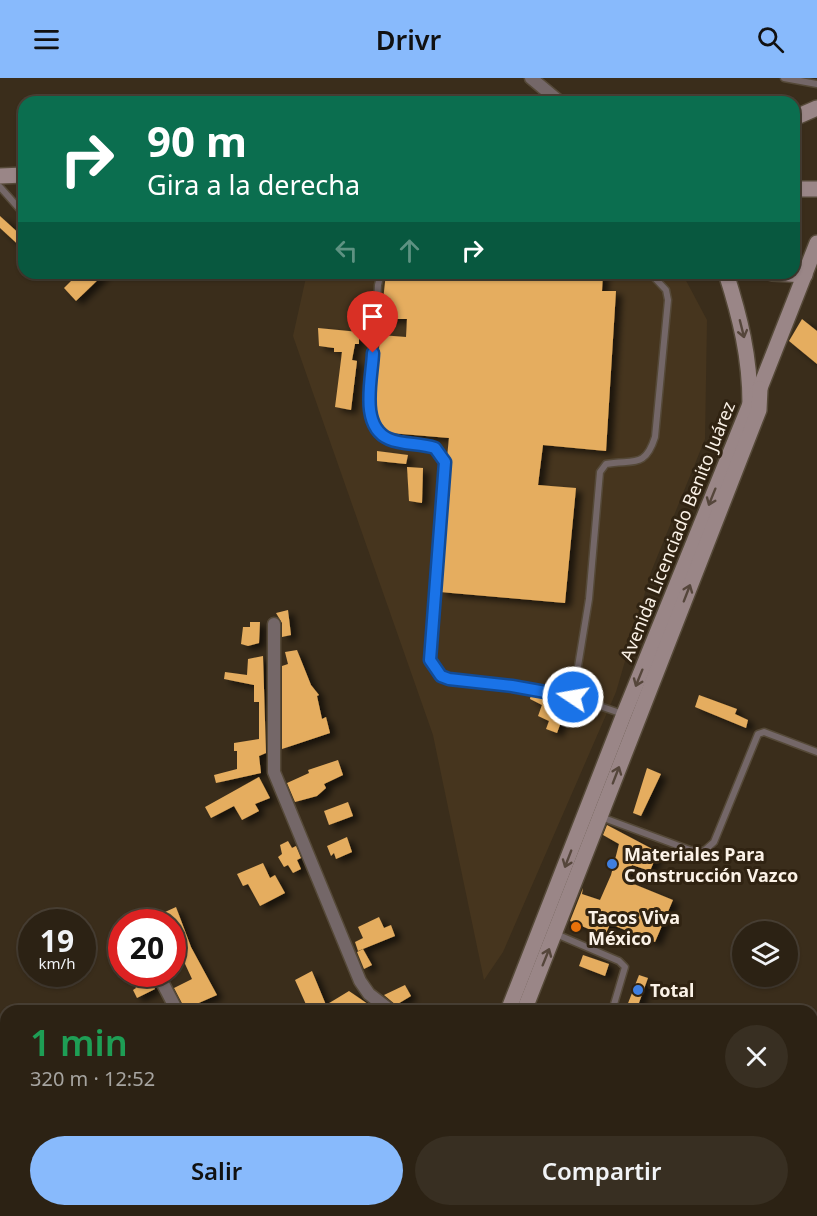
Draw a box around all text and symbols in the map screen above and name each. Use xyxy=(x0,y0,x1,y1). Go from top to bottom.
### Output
text: Drivr xyxy=(376,21,441,58)
icon: menu xyxy=(30,23,63,56)
icon: search xyxy=(754,23,787,56)
text: 90 m xyxy=(147,112,247,169)
icon: right xyxy=(48,120,126,198)
text: Gira a la derecha xyxy=(147,166,360,203)
icon: left xyxy=(330,234,363,267)
icon: ahead xyxy=(393,234,426,267)
icon: right xyxy=(456,234,489,267)
pin xyxy=(347,291,398,353)
icon: arrive xyxy=(356,300,389,333)
one-way arrow xyxy=(737,319,749,338)
street label: Avenida Licenciado Benito Juárez xyxy=(614,398,740,664)
one-way arrow xyxy=(706,487,717,506)
one-way arrow xyxy=(682,584,693,603)
position arrow xyxy=(541,665,605,729)
one-way arrow xyxy=(633,668,644,686)
one-way arrow xyxy=(612,766,623,785)
place label: Materiales Para Construcción Vazco xyxy=(624,842,798,887)
one-way arrow xyxy=(562,849,573,868)
marker: Materiales Para Construcción Vazco xyxy=(605,857,619,871)
place label: Tacos Viva México xyxy=(588,905,680,950)
speed limit sign: 20 xyxy=(108,909,186,987)
text: 19 xyxy=(40,920,74,961)
marker: Tacos Viva México xyxy=(569,920,583,934)
map controls xyxy=(732,921,798,987)
button: layers xyxy=(732,921,798,987)
one-way arrow xyxy=(541,948,552,966)
text: km/h xyxy=(39,953,75,973)
place label: Total xyxy=(650,978,694,1002)
marker: Total xyxy=(631,983,645,997)
text: 1 min xyxy=(30,1018,128,1067)
button: close xyxy=(725,1025,788,1088)
text: 320 m · 12:52 xyxy=(30,1065,155,1092)
button: Salir xyxy=(30,1136,403,1205)
button: Compartir xyxy=(415,1136,788,1205)

